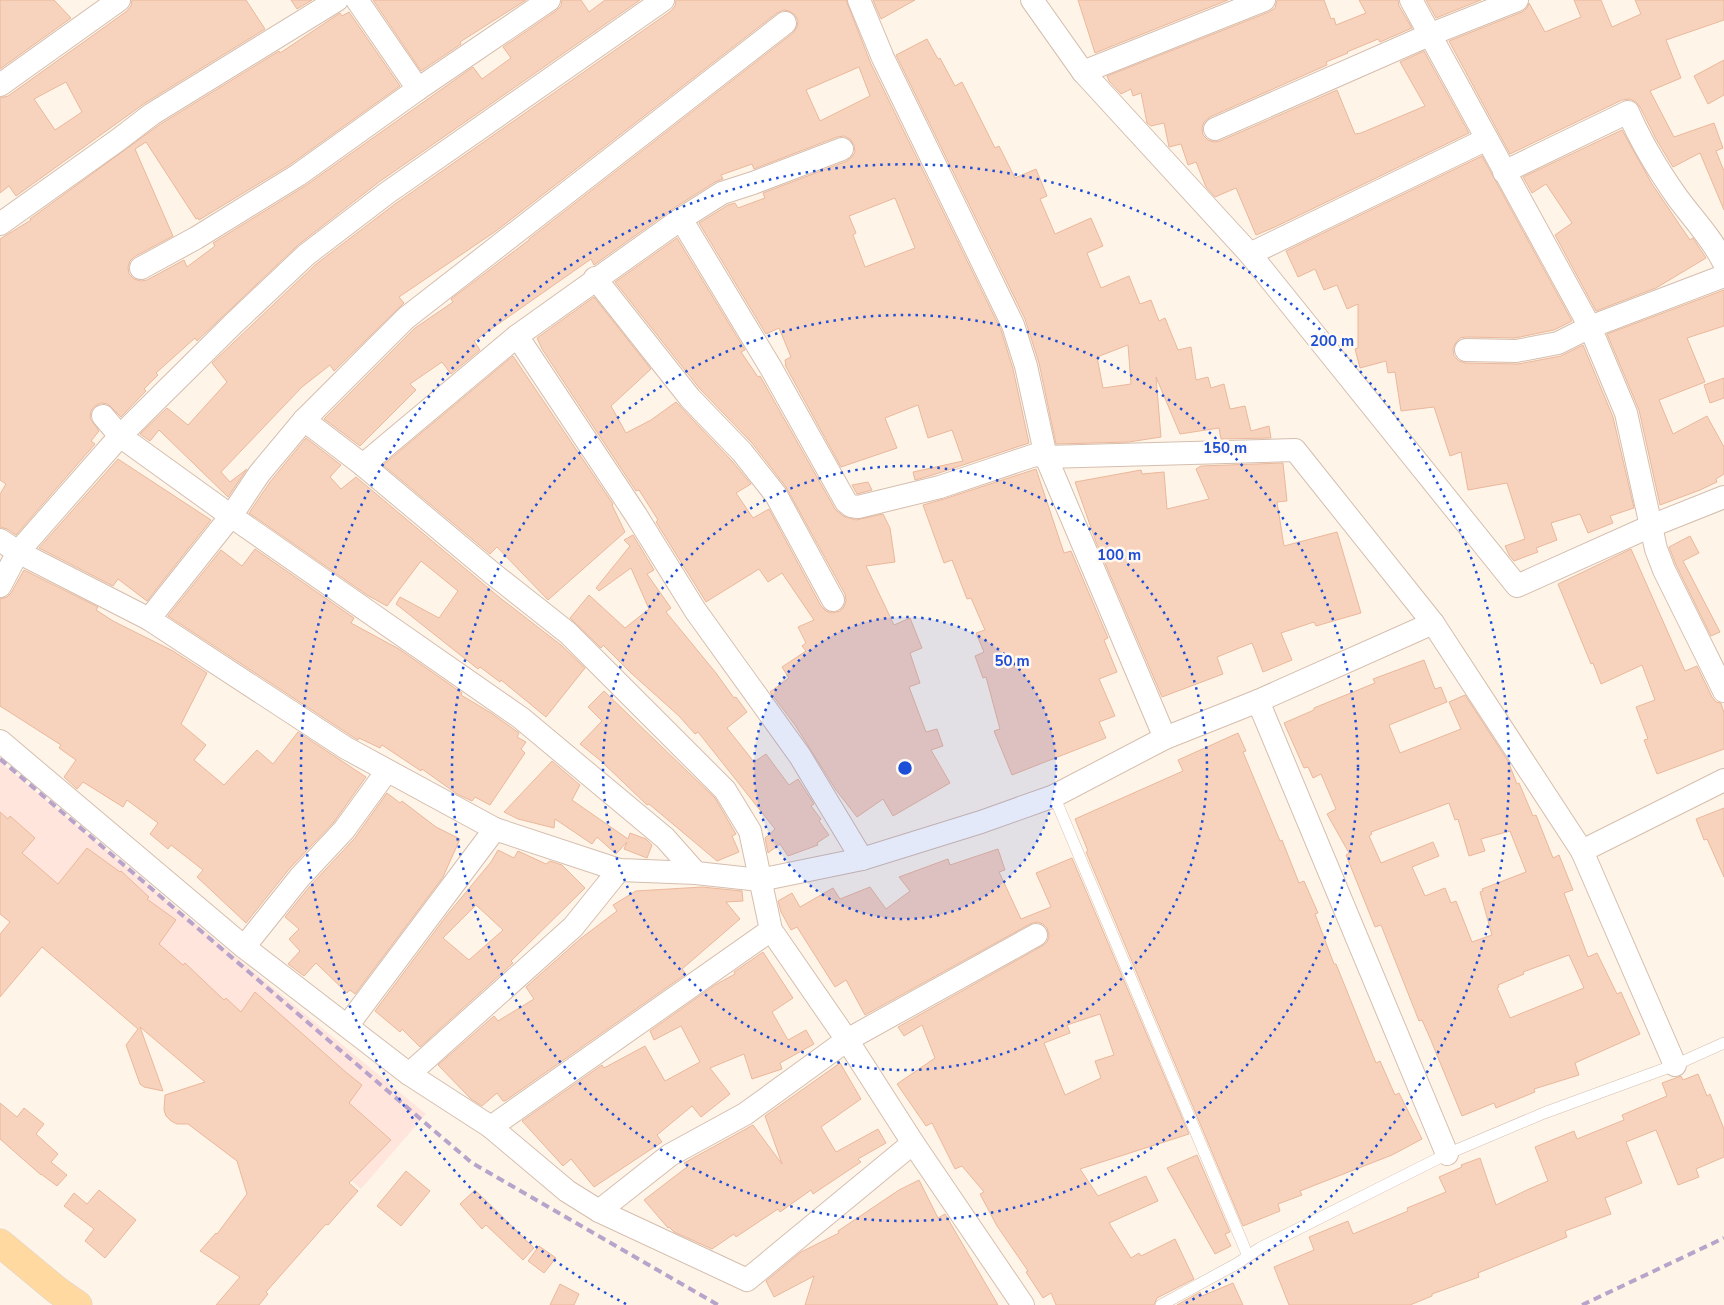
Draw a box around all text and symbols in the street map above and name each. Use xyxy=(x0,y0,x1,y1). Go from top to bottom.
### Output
text: 200 m xyxy=(1310,331,1354,351)
text: 150 m xyxy=(1203,438,1247,458)
text: 100 m xyxy=(1097,545,1141,565)
text: 50 m xyxy=(994,651,1030,671)
centre of rings xyxy=(896,759,914,777)

